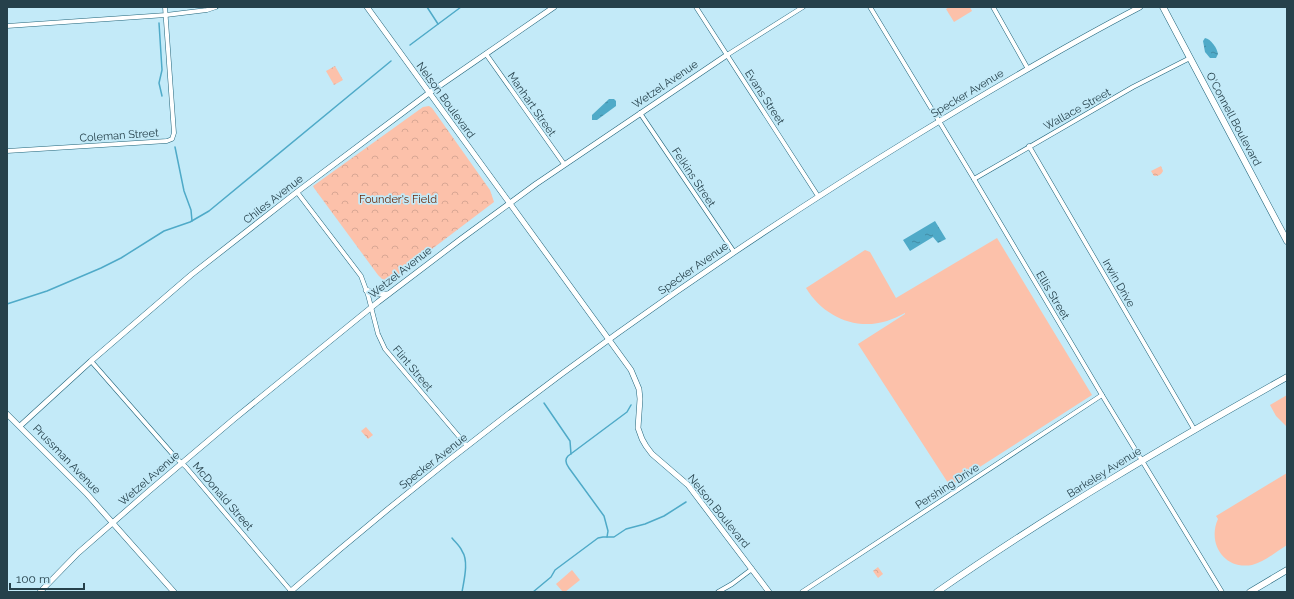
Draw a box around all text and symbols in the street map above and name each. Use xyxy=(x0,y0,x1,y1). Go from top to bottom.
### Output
street label: Wetzel Avenue xyxy=(630,57,701,111)
street label: Nelson Boulevard xyxy=(414,60,478,141)
street label: Specker Avenue xyxy=(928,66,1006,120)
street label: Evans Street xyxy=(742,67,787,128)
street label: Manhart Street xyxy=(505,70,559,139)
street label: O'Connell Boulevard xyxy=(1203,70,1264,168)
street label: Wallace Street xyxy=(1041,86,1113,133)
street label: Coleman Street xyxy=(79,126,159,145)
street label: Felkins Street xyxy=(669,145,718,210)
street label: Chiles Avenue xyxy=(241,172,306,227)
park label: Founder's Field xyxy=(359,193,437,206)
street label: Specker Avenue xyxy=(656,239,731,297)
street label: Wetzel Avenue xyxy=(366,243,435,301)
street label: Irwin Drive xyxy=(1100,257,1138,310)
street label: Ellis Street xyxy=(1033,269,1072,322)
street label: Flint Street xyxy=(390,343,436,394)
street label: Prussman Avenue xyxy=(30,422,103,497)
street label: Specker Avenue xyxy=(397,431,470,492)
street label: Barkeley Avenue xyxy=(1065,444,1144,501)
street label: Wetzel Avenue xyxy=(116,448,183,508)
street label: McDonald Street xyxy=(190,460,256,533)
street label: Pershing Drive xyxy=(913,461,982,512)
street label: Nelson Boulevard xyxy=(685,472,752,551)
scale bar xyxy=(10,565,84,591)
text: 100 m xyxy=(16,572,50,586)

